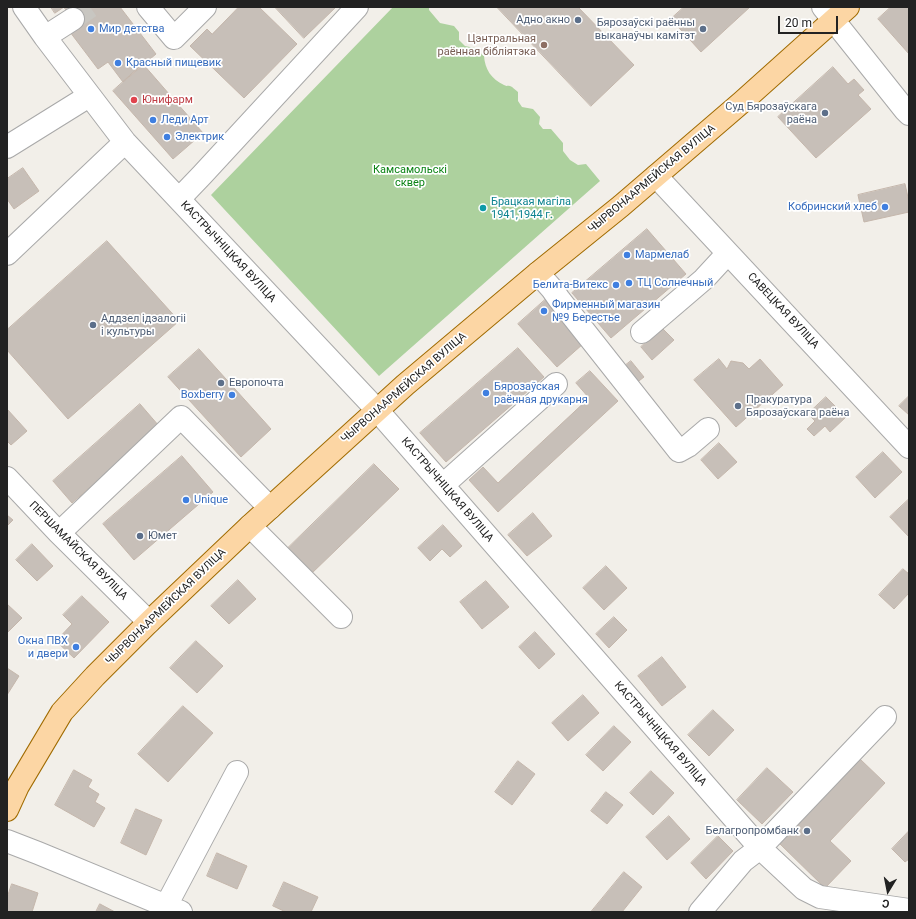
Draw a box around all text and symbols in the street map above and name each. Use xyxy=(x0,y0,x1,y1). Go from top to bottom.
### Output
scale bar xyxy=(780,8,840,34)
place label: Адно акно xyxy=(516,13,570,27)
marker: Адно акно xyxy=(573,15,583,25)
place label: Бярозаўскі раённы выканаўчы камітэт xyxy=(595,16,695,42)
text: 20 m xyxy=(785,16,812,30)
place label: Мир детства xyxy=(99,22,164,36)
marker: Мир детства xyxy=(86,24,96,34)
marker: Бярозаўскі раённы выканаўчы камітэт xyxy=(698,24,708,34)
place label: Цэнтральная раённая бібліятэка xyxy=(438,32,536,58)
marker: Цэнтральная раённая бібліятэка xyxy=(539,40,549,50)
place label: Красный пищевик xyxy=(126,56,221,70)
marker: Красный пищевик xyxy=(113,58,123,68)
place label: Юнифарм xyxy=(142,93,193,107)
marker: Юнифарм xyxy=(129,95,139,105)
place label: Суд Бярозаўскага раёна xyxy=(725,100,817,126)
marker: Суд Бярозаўскага раёна xyxy=(820,108,830,118)
place label: Леди Арт xyxy=(161,113,209,127)
marker: Леди Арт xyxy=(148,115,158,125)
street label: ЧЫРВОНААРМЕЙСКАЯ ВУЛІЦА xyxy=(586,122,718,236)
place label: Электрик xyxy=(175,130,224,144)
marker: Электрик xyxy=(162,132,172,142)
park label: Камсамольскі сквер xyxy=(373,163,447,189)
place label: Брацкая магіла 1941,1944 г. xyxy=(491,195,571,221)
street label: КАСТРЫЧНІЦКАЯ ВУЛІЦА xyxy=(177,199,279,305)
place label: Кобринский хлеб xyxy=(788,200,877,214)
marker: Кобринский хлеб xyxy=(880,202,890,212)
marker: Брацкая магіла 1941,1944 г. xyxy=(478,203,488,213)
place label: Мармелаб xyxy=(635,248,689,262)
marker: Мармелаб xyxy=(622,250,632,260)
street label: САВЕЦКАЯ ВУЛІЦА xyxy=(744,270,822,352)
place label: ТЦ Солнечный xyxy=(637,276,713,290)
place label: Белита-Витекс xyxy=(533,278,608,292)
marker: ТЦ Солнечный xyxy=(624,278,634,288)
marker: Белита-Витекс xyxy=(611,280,621,290)
place label: Фирменный магазин №9 Берестье xyxy=(552,298,660,324)
marker: Фирменный магазин №9 Берестье xyxy=(539,306,549,316)
place label: Аддзел ідэалогіі і культуры xyxy=(101,312,186,338)
marker: Аддзел ідэалогіі і культуры xyxy=(88,320,98,330)
street label: ЧЫРВОНААРМЕЙСКАЯ ВУЛІЦА xyxy=(339,330,469,446)
place label: Европочта xyxy=(229,376,284,390)
marker: Европочта xyxy=(216,378,226,388)
place label: Бярозаўская раённая друкарня xyxy=(494,380,588,406)
place label: Boxberry xyxy=(181,388,224,402)
marker: Бярозаўская раённая друкарня xyxy=(481,388,491,398)
marker: Boxberry xyxy=(227,390,237,400)
place label: Пракуратура Бярозаўскага раёна xyxy=(746,393,849,419)
marker: Пракуратура Бярозаўскага раёна xyxy=(733,401,743,411)
street label: КАСТРЫЧНІЦКАЯ ВУЛІЦА xyxy=(398,435,496,545)
place label: Unique xyxy=(194,493,228,507)
marker: Unique xyxy=(181,495,191,505)
street label: ПЕРШАМАЙСКАЯ ВУЛІЦА xyxy=(26,499,130,603)
place label: Юмет xyxy=(148,529,177,543)
marker: Юмет xyxy=(135,531,145,541)
street label: ЧЫРВОНААРМЕЙСКАЯ ВУЛІЦА xyxy=(103,546,229,668)
place label: Окна ПВХ и двери xyxy=(18,634,68,660)
marker: Окна ПВХ и двери xyxy=(71,642,81,652)
street label: КАСТРЫЧНІЦКАЯ ВУЛІЦА xyxy=(611,679,709,789)
place label: Белагропромбанк xyxy=(706,824,799,838)
marker: Белагропромбанк xyxy=(802,826,812,836)
north arrow xyxy=(868,871,908,911)
text: С xyxy=(881,896,891,910)

